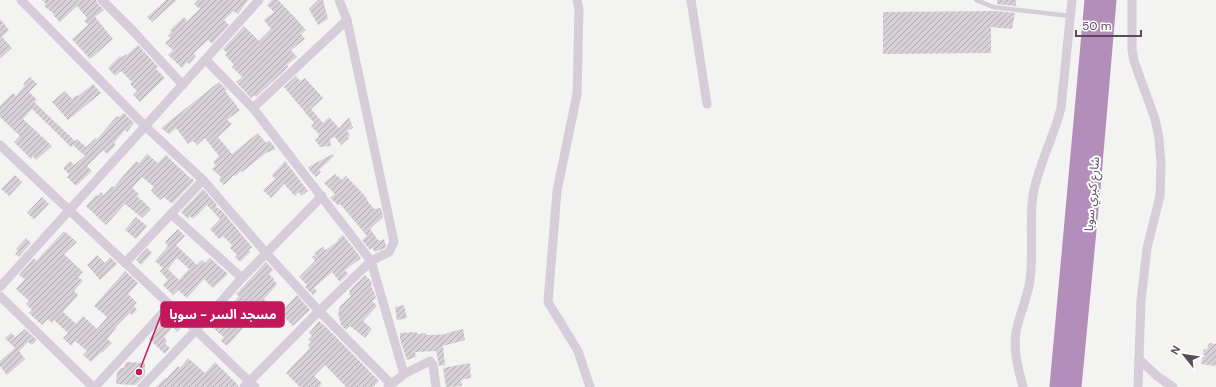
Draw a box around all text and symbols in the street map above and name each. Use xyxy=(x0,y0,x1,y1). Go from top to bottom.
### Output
scale bar xyxy=(1076,12,1141,38)
text: 50 m xyxy=(1082,18,1111,34)
street label: شارع كبري سوبا xyxy=(1081,156,1105,232)
callout: مسجد السر - سوبا xyxy=(161,302,284,327)
text: مسجد السر - سوبا xyxy=(169,306,277,323)
north arrow xyxy=(1164,335,1204,375)
text: N xyxy=(1167,343,1183,357)

